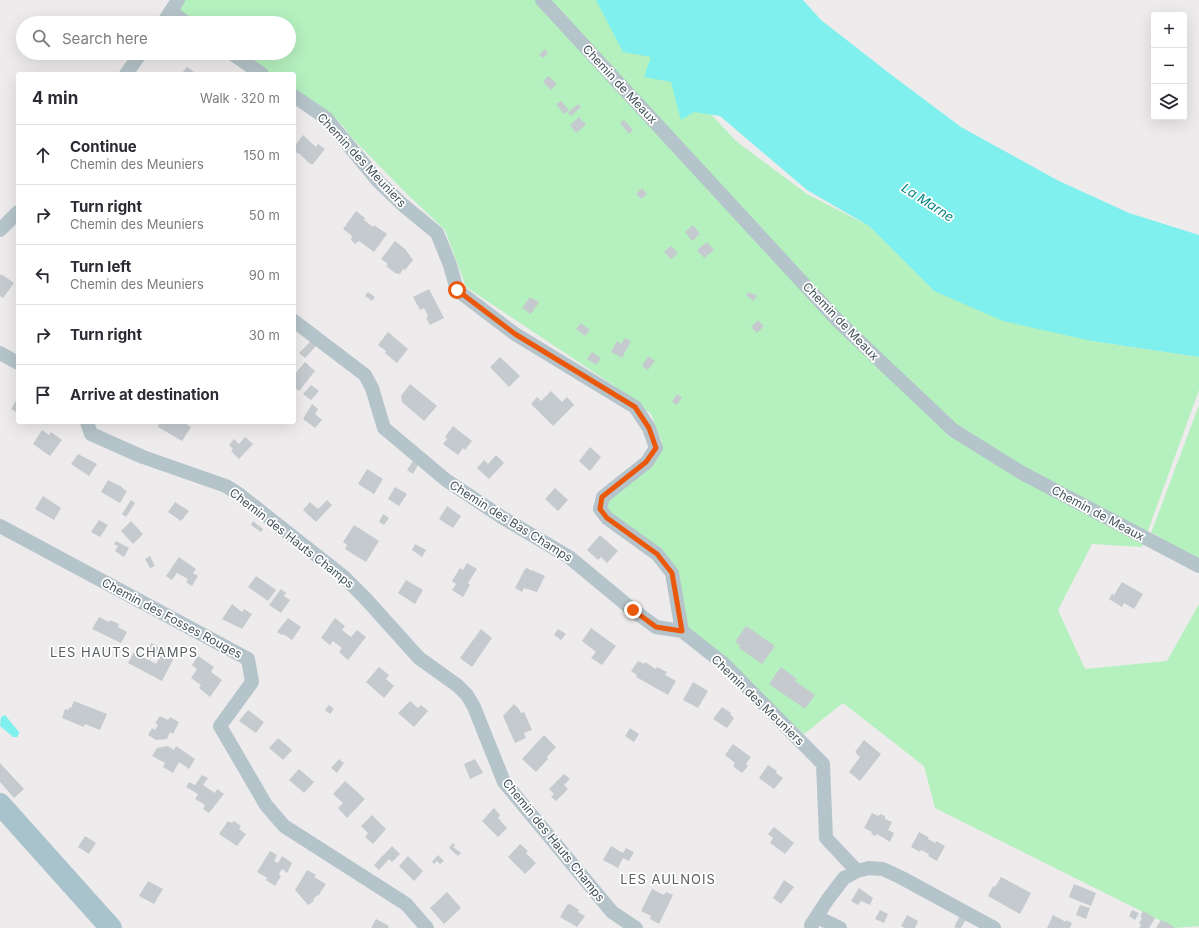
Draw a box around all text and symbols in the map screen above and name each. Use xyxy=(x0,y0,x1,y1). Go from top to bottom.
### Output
map controls xyxy=(1151,12,1187,120)
button: + xyxy=(1151,12,1187,48)
search box xyxy=(16,16,296,60)
icon: search xyxy=(30,27,52,49)
text: Search here xyxy=(62,29,148,48)
street label: Chemin de Meaux xyxy=(579,41,661,127)
button: − xyxy=(1151,48,1187,84)
button: layers xyxy=(1151,84,1187,120)
text: 4 min xyxy=(32,88,78,108)
text: Walk · 320 m xyxy=(200,90,280,106)
street label: Chemin des Meuniers xyxy=(314,110,410,210)
text: Continue xyxy=(70,137,137,156)
icon: ahead xyxy=(32,144,54,166)
text: 150 m xyxy=(244,147,280,163)
text: Chemin des Meuniers xyxy=(70,156,204,172)
water label: La Marne xyxy=(899,179,957,225)
text: Turn right xyxy=(70,197,142,216)
icon: right xyxy=(32,204,54,226)
text: 50 m xyxy=(249,207,280,223)
text: Chemin des Meuniers xyxy=(70,216,204,232)
text: Turn left xyxy=(70,257,131,276)
icon: left xyxy=(32,264,54,286)
text: 90 m xyxy=(249,267,280,283)
text: Chemin des Meuniers xyxy=(70,276,204,292)
street label: Chemin de Meaux xyxy=(800,279,882,364)
route start xyxy=(448,281,466,299)
icon: right xyxy=(32,324,54,346)
text: Turn right xyxy=(70,325,142,344)
text: 30 m xyxy=(249,327,280,343)
icon: arrive xyxy=(32,384,54,406)
text: Arrive at destination xyxy=(70,385,219,404)
street label: Chemin des Bas Champs xyxy=(447,477,575,565)
street label: Chemin de Meaux xyxy=(1049,482,1147,544)
street label: Chemin des Hauts Champs xyxy=(227,485,357,591)
street label: Chemin des Fosses Rouges xyxy=(99,575,245,661)
route end xyxy=(624,601,642,619)
district label: LES HAUTS CHAMPS xyxy=(50,644,198,660)
street label: Chemin des Meuniers xyxy=(708,652,808,748)
street label: Chemin des Hauts Champs xyxy=(500,775,608,905)
district label: LES AULNOIS xyxy=(620,871,716,887)

